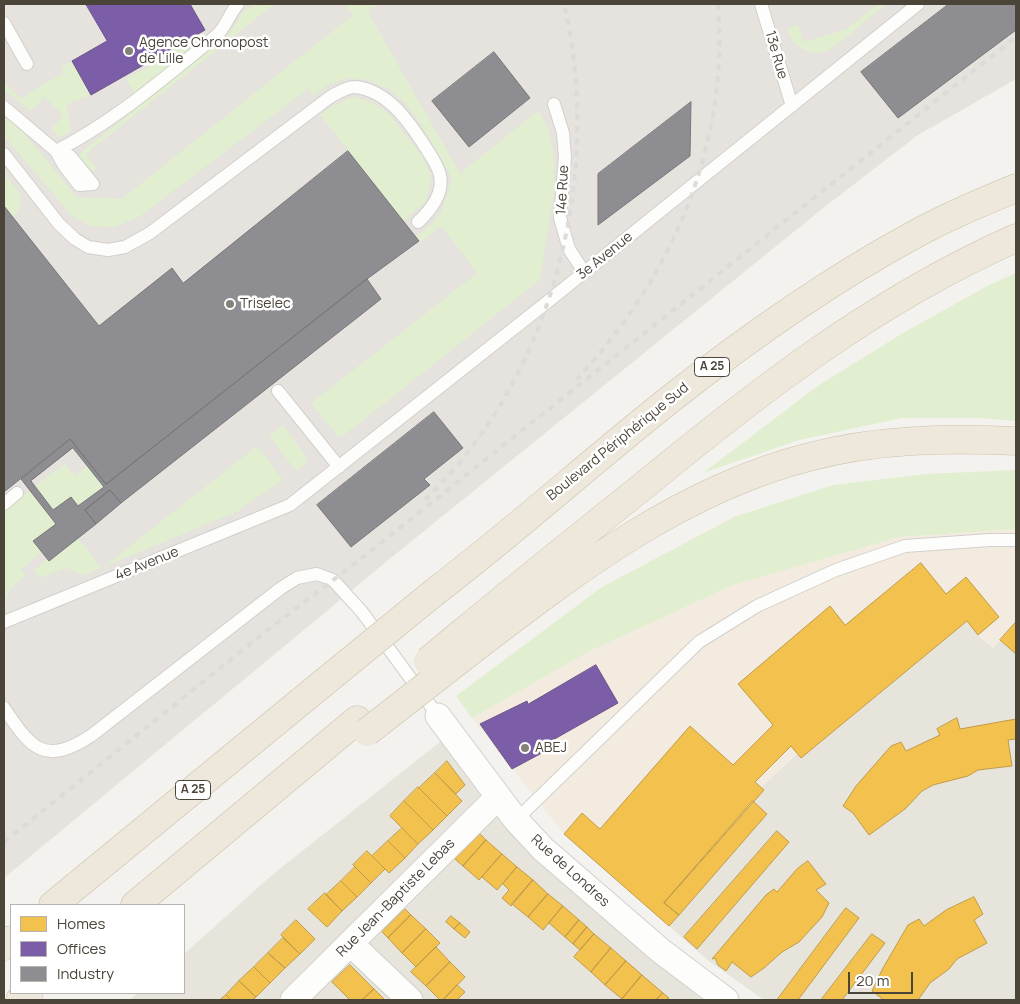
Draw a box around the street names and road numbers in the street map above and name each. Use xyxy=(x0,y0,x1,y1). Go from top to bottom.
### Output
street label: 13e Rue xyxy=(761,29,791,81)
street label: 14e Rue xyxy=(553,165,573,215)
street label: 3e Avenue xyxy=(574,228,636,284)
road number: A 25 xyxy=(694,358,730,377)
street label: Boulevard Périphérique Sud xyxy=(544,380,692,504)
street label: 4e Avenue xyxy=(113,544,181,584)
road number: A 25 xyxy=(176,780,210,800)
street label: Rue de Londres xyxy=(527,831,613,911)
street label: Rue Jean-Baptiste Lebas xyxy=(333,835,459,961)

